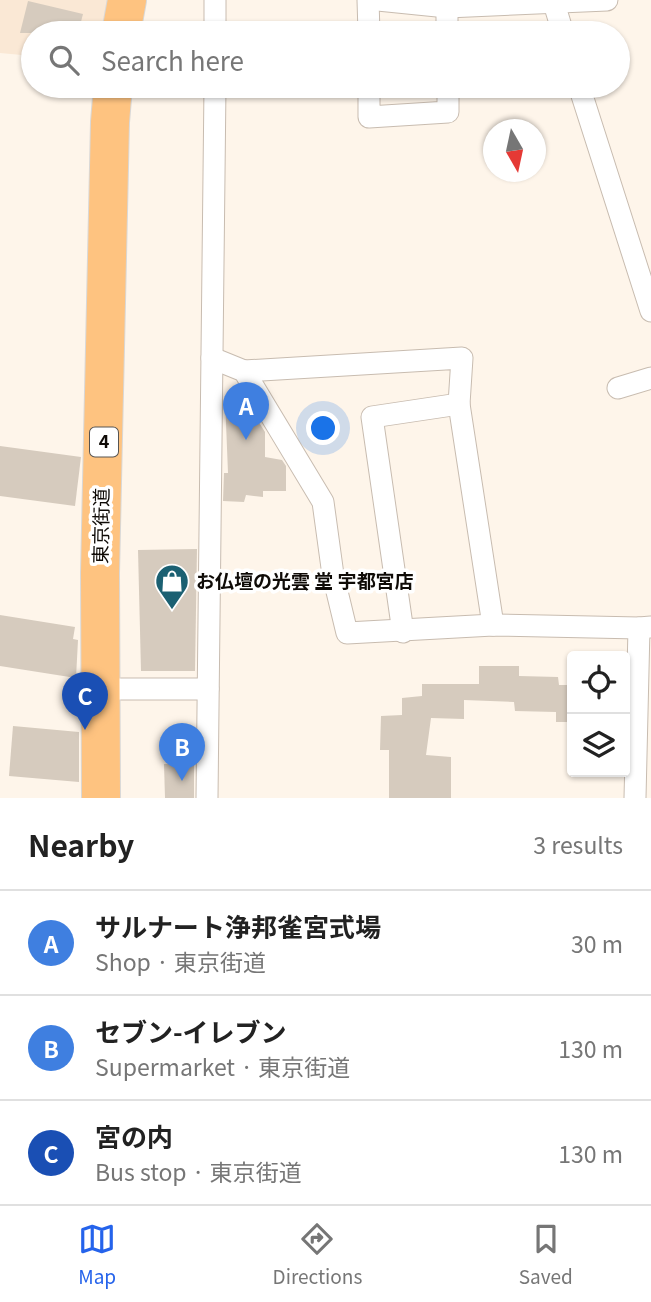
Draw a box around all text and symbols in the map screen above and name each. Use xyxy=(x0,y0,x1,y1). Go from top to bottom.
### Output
search box xyxy=(21,21,630,98)
icon: search xyxy=(45,41,83,79)
text: Search here xyxy=(101,41,244,78)
north arrow xyxy=(483,119,546,182)
pin: A xyxy=(223,382,269,440)
your location xyxy=(306,411,340,445)
road number: 4 xyxy=(90,428,118,457)
street label: 東京街道 xyxy=(85,488,114,564)
shop icon: お仏壇の光雲 堂 宇都宮店 xyxy=(153,562,191,611)
place label: お仏壇の光雲 堂 宇都宮店 xyxy=(196,566,414,593)
map controls xyxy=(567,651,630,777)
button: locate xyxy=(567,651,630,714)
pin: C xyxy=(62,672,108,730)
button: layers xyxy=(567,714,630,777)
pin: B xyxy=(159,723,205,781)
text: Nearby xyxy=(28,822,134,866)
text: 3 results xyxy=(533,827,623,861)
text: サルナート浄邦雀宮式場 xyxy=(95,907,381,944)
text: A xyxy=(44,926,58,960)
text: 30 m xyxy=(571,926,623,960)
text: Shop · 東京街道 xyxy=(95,944,266,978)
text: セブン-イレブン xyxy=(95,1012,287,1049)
text: B xyxy=(43,1031,59,1065)
text: 130 m xyxy=(558,1031,623,1065)
text: Supermarket · 東京街道 xyxy=(95,1049,350,1083)
text: 宮の内 xyxy=(95,1117,173,1154)
text: C xyxy=(43,1136,59,1170)
text: 130 m xyxy=(558,1136,623,1170)
text: Bus stop · 東京街道 xyxy=(95,1154,302,1188)
tab: Map xyxy=(78,1220,116,1289)
tab: Directions xyxy=(273,1220,362,1289)
tab: Saved xyxy=(519,1220,573,1289)

